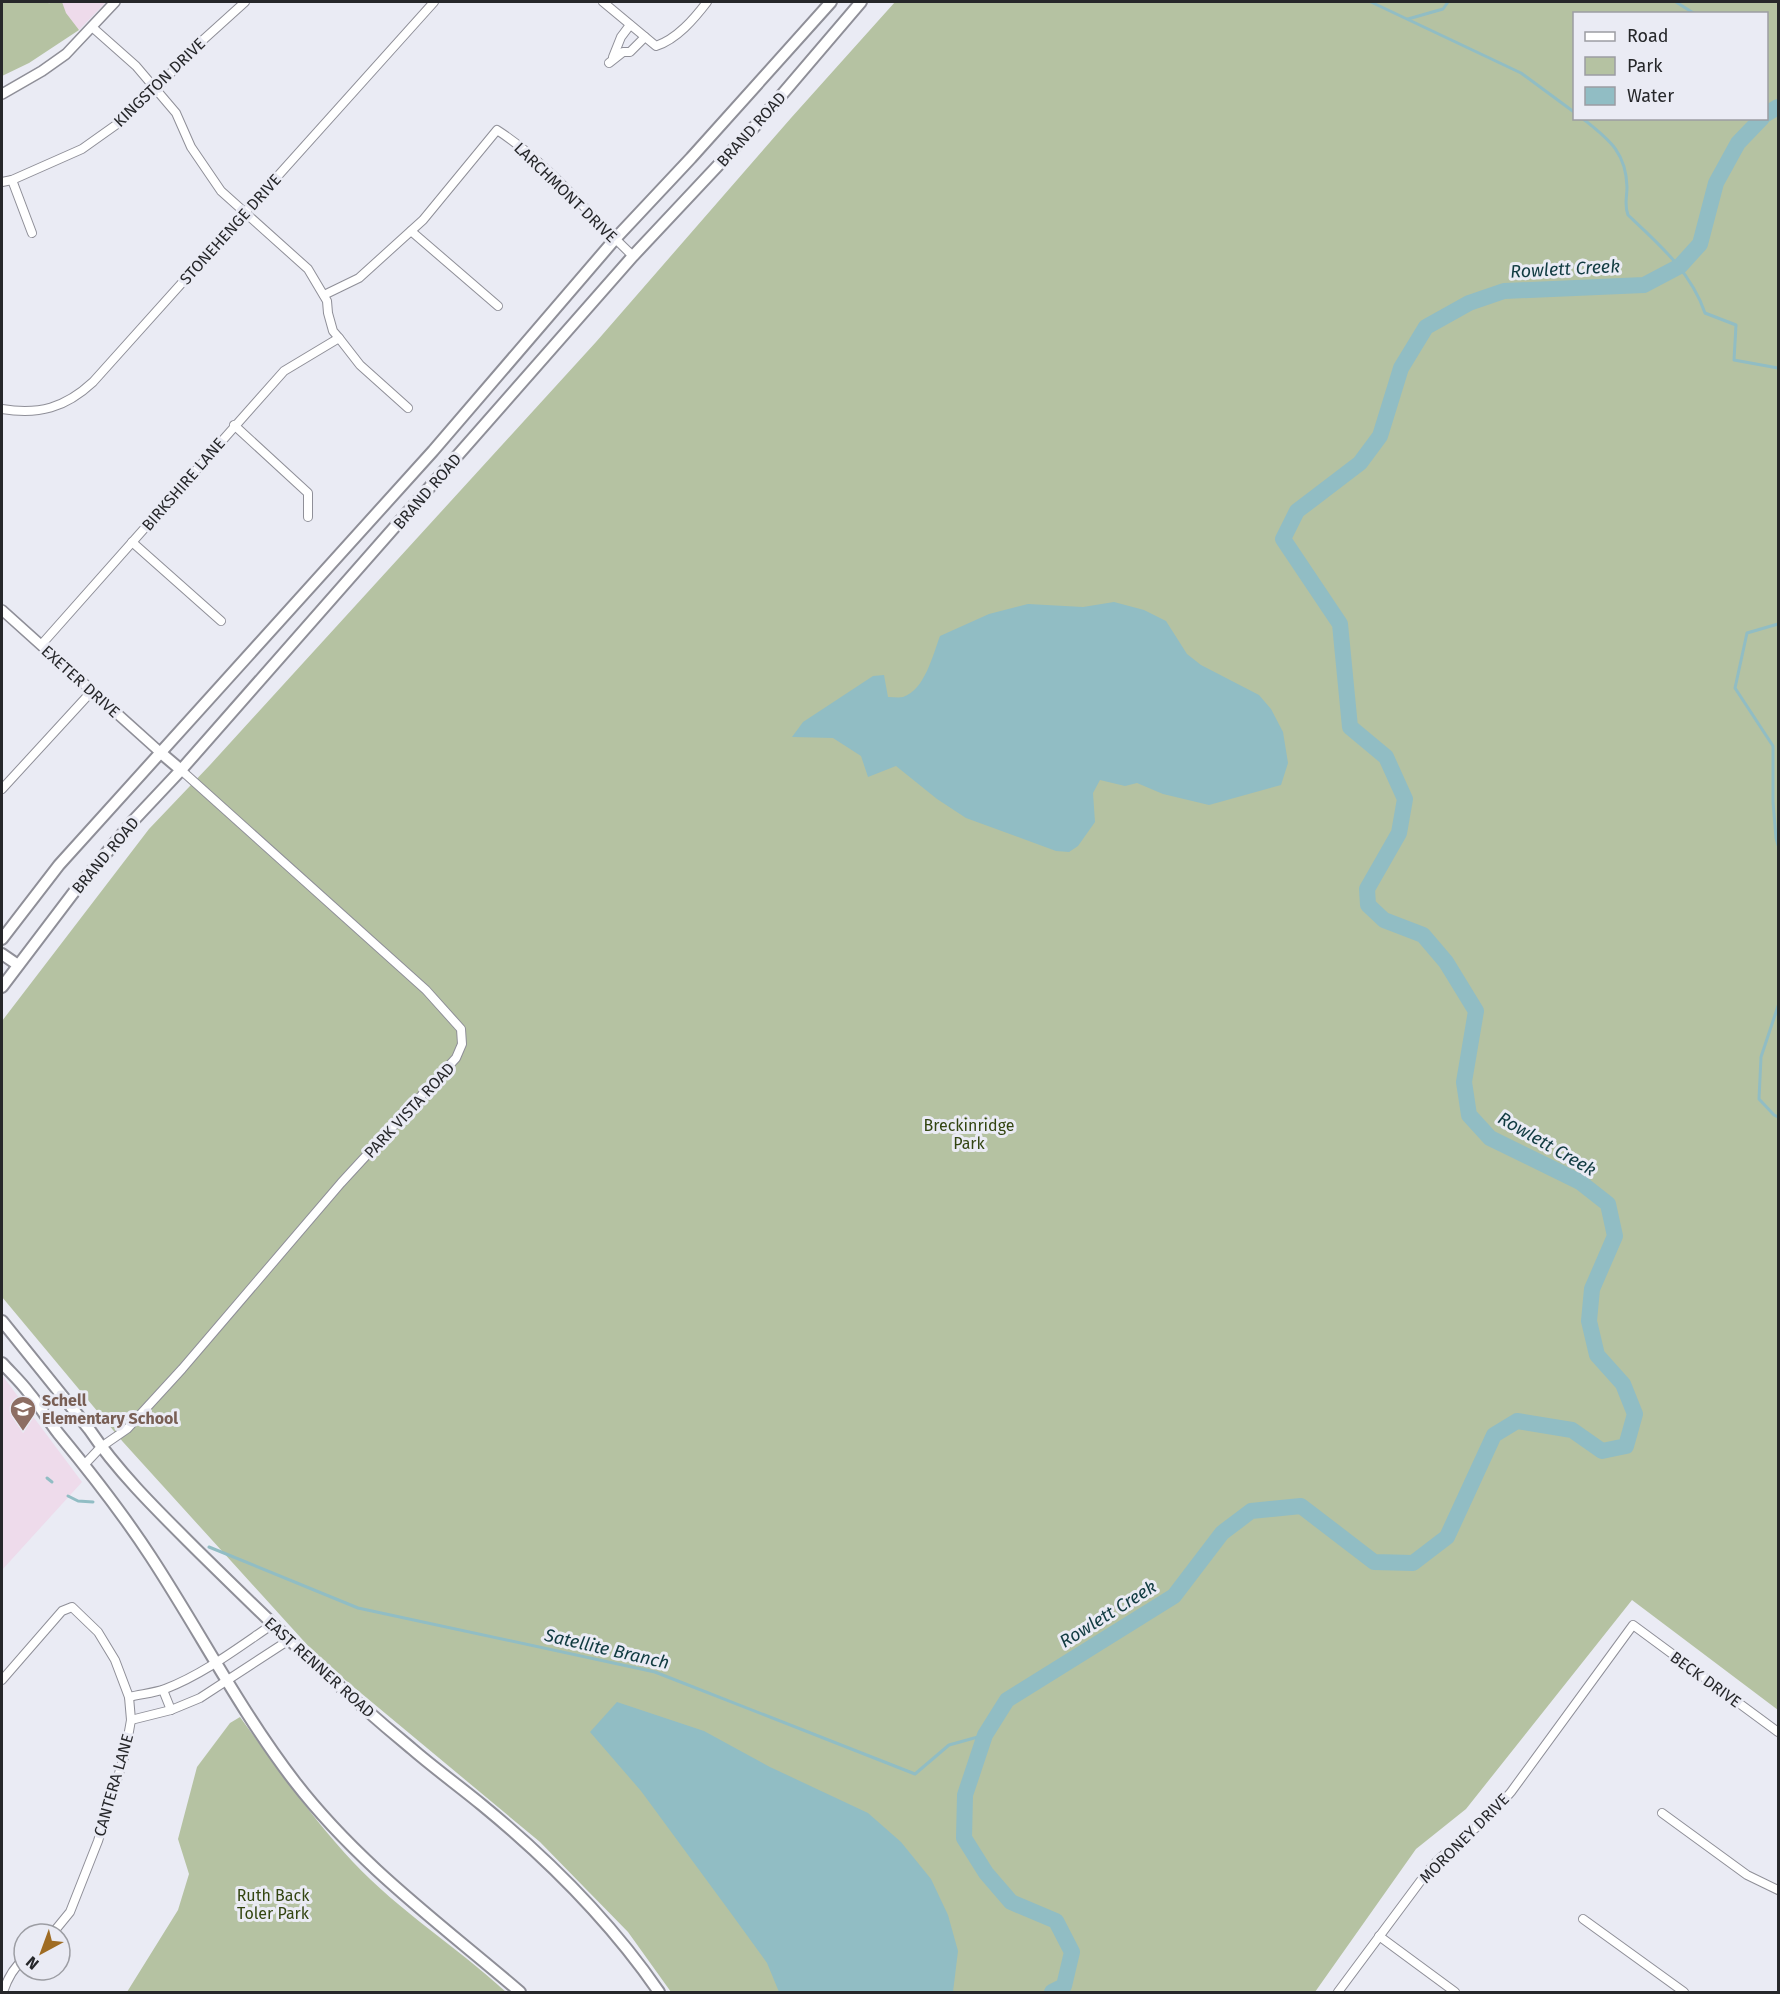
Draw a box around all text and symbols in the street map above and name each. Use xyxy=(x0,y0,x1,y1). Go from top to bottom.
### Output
legend xyxy=(1573,12,1768,120)
text: Road xyxy=(1627,25,1669,47)
street label: KINGSTON DRIVE xyxy=(110,34,209,131)
text: Park xyxy=(1627,55,1663,77)
text: Water xyxy=(1627,85,1674,107)
street label: BRAND ROAD xyxy=(713,88,790,171)
street label: LARCHMONT DRIVE xyxy=(510,138,621,246)
street label: STONEHENGE DRIVE xyxy=(176,170,285,288)
water label: Rowlett Creek xyxy=(1510,255,1621,283)
street label: BIRKSHIRE LANE xyxy=(138,434,229,535)
street label: BRAND ROAD xyxy=(389,450,465,533)
street label: EXETER DRIVE xyxy=(38,641,124,721)
street label: BRAND ROAD xyxy=(68,813,143,897)
street label: PARK VISTA ROAD xyxy=(360,1059,458,1162)
water label: Rowlett Creek xyxy=(1494,1107,1600,1181)
park label: Breckinridge Park xyxy=(924,1116,1014,1153)
place label: Schell Elementary School xyxy=(42,1391,178,1428)
school or university icon: Schell Elementary School xyxy=(8,1394,38,1432)
water label: Rowlett Creek xyxy=(1056,1575,1161,1652)
street label: EAST RENNER ROAD xyxy=(261,1613,378,1722)
water label: Satellite Branch xyxy=(541,1624,672,1674)
street label: BECK DRIVE xyxy=(1667,1647,1745,1711)
street label: CANTERA LANE xyxy=(90,1732,137,1839)
street label: MORONEY DRIVE xyxy=(1416,1790,1513,1887)
park label: Ruth Back Toler Park xyxy=(237,1886,310,1923)
north arrow xyxy=(12,1922,72,1982)
text: N xyxy=(22,1952,43,1974)

